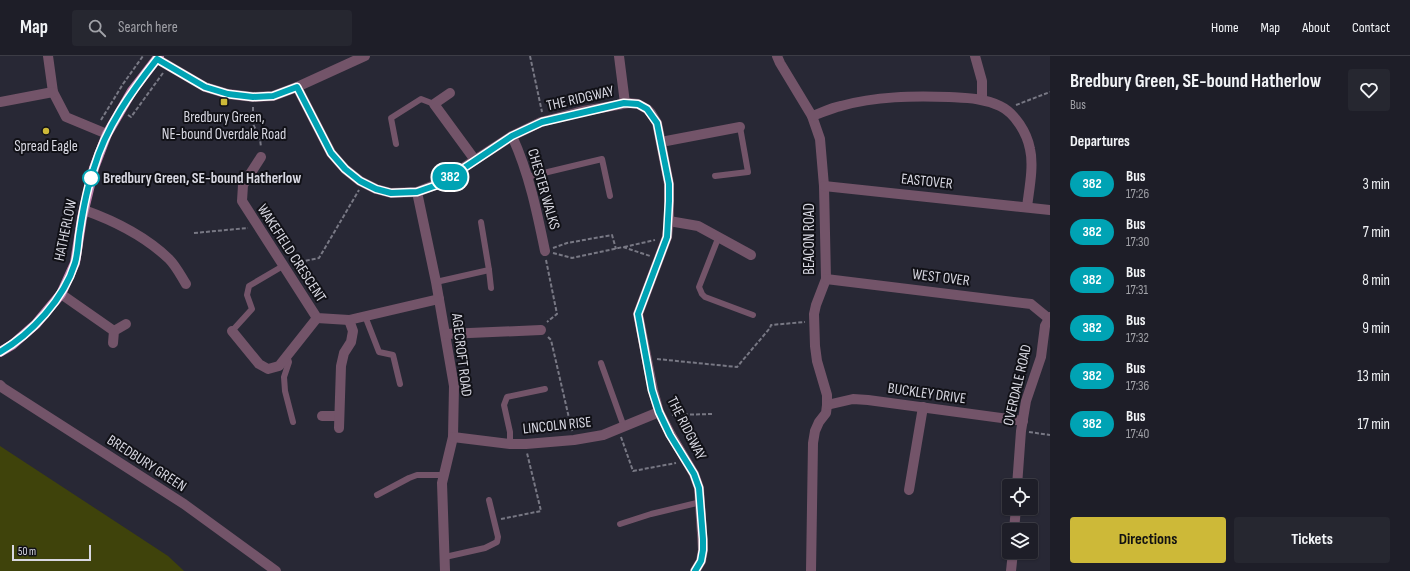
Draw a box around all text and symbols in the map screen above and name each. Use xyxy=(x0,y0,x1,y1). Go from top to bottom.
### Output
search box xyxy=(72,10,352,46)
text: Map xyxy=(20,16,48,39)
icon: search xyxy=(86,17,108,39)
text: Search here xyxy=(118,18,178,37)
text: Home xyxy=(1211,19,1239,36)
text: Map xyxy=(1261,19,1280,36)
text: About xyxy=(1302,19,1330,36)
text: Contact xyxy=(1352,19,1390,36)
button: heart xyxy=(1348,69,1390,111)
text: Bredbury Green, SE-bound Hatherlow xyxy=(1070,70,1321,93)
street label: THE RIDGWAY xyxy=(545,81,616,115)
marker: Bredbury Green, NE-bound Overdale Road xyxy=(219,97,229,107)
text: Bus xyxy=(1070,97,1086,113)
place label: Bredbury Green, NE-bound Overdale Road xyxy=(162,108,286,144)
marker: Spread Eagle xyxy=(41,126,51,136)
text: Departures xyxy=(1070,132,1130,151)
place label: Spread Eagle xyxy=(14,137,78,156)
street label: CHESTER WALKS xyxy=(523,146,564,232)
line badge: 382 xyxy=(427,164,473,190)
text: Bus xyxy=(1126,167,1145,186)
text: 382 xyxy=(440,168,460,185)
marker: Bredbury Green, SE-bound Hatherlow xyxy=(82,169,100,187)
place label: Bredbury Green, SE-bound Hatherlow xyxy=(103,169,301,188)
street label: EASTOVER xyxy=(900,169,954,194)
text: 382 xyxy=(1082,175,1102,192)
text: 3 min xyxy=(1362,175,1390,194)
text: 17:26 xyxy=(1126,186,1149,202)
street label: HATHERLOW xyxy=(50,197,81,263)
street label: WAKEFIELD CRESCENT xyxy=(253,201,330,306)
street label: BEACON ROAD xyxy=(800,203,819,275)
text: Bus xyxy=(1126,215,1145,234)
text: 382 xyxy=(1082,223,1102,240)
text: 7 min xyxy=(1363,223,1390,242)
text: 17:30 xyxy=(1126,234,1149,250)
text: Bus xyxy=(1126,263,1145,282)
street label: WEST OVER xyxy=(911,265,971,290)
text: 382 xyxy=(1082,271,1102,288)
text: 8 min xyxy=(1362,271,1390,290)
text: 17:31 xyxy=(1126,282,1148,298)
street label: AGECROFT ROAD xyxy=(447,311,476,398)
text: Bus xyxy=(1126,311,1145,330)
text: 382 xyxy=(1082,319,1102,336)
text: 9 min xyxy=(1362,319,1390,338)
text: 17:32 xyxy=(1126,330,1149,346)
street label: OVERDALE ROAD xyxy=(999,343,1036,428)
text: Bus xyxy=(1126,359,1145,378)
text: 382 xyxy=(1082,367,1102,384)
text: 13 min xyxy=(1357,367,1390,386)
text: 17:36 xyxy=(1126,378,1149,394)
street label: BUCKLEY DRIVE xyxy=(887,379,967,408)
street label: THE RIDGWAY xyxy=(663,393,711,464)
text: Bus xyxy=(1126,407,1145,426)
street label: LINCOLN RISE xyxy=(522,412,592,439)
text: 382 xyxy=(1082,415,1102,432)
text: 17 min xyxy=(1358,415,1390,434)
text: 17:40 xyxy=(1126,426,1149,442)
street label: BREDBURY GREEN xyxy=(103,431,190,496)
map controls xyxy=(1002,479,1038,559)
button: locate xyxy=(1002,479,1038,515)
button: Directions xyxy=(1070,517,1226,563)
button: Tickets xyxy=(1234,517,1390,563)
button: layers xyxy=(1002,523,1038,559)
scale bar xyxy=(12,543,91,562)
text: 50 m xyxy=(18,545,36,558)

